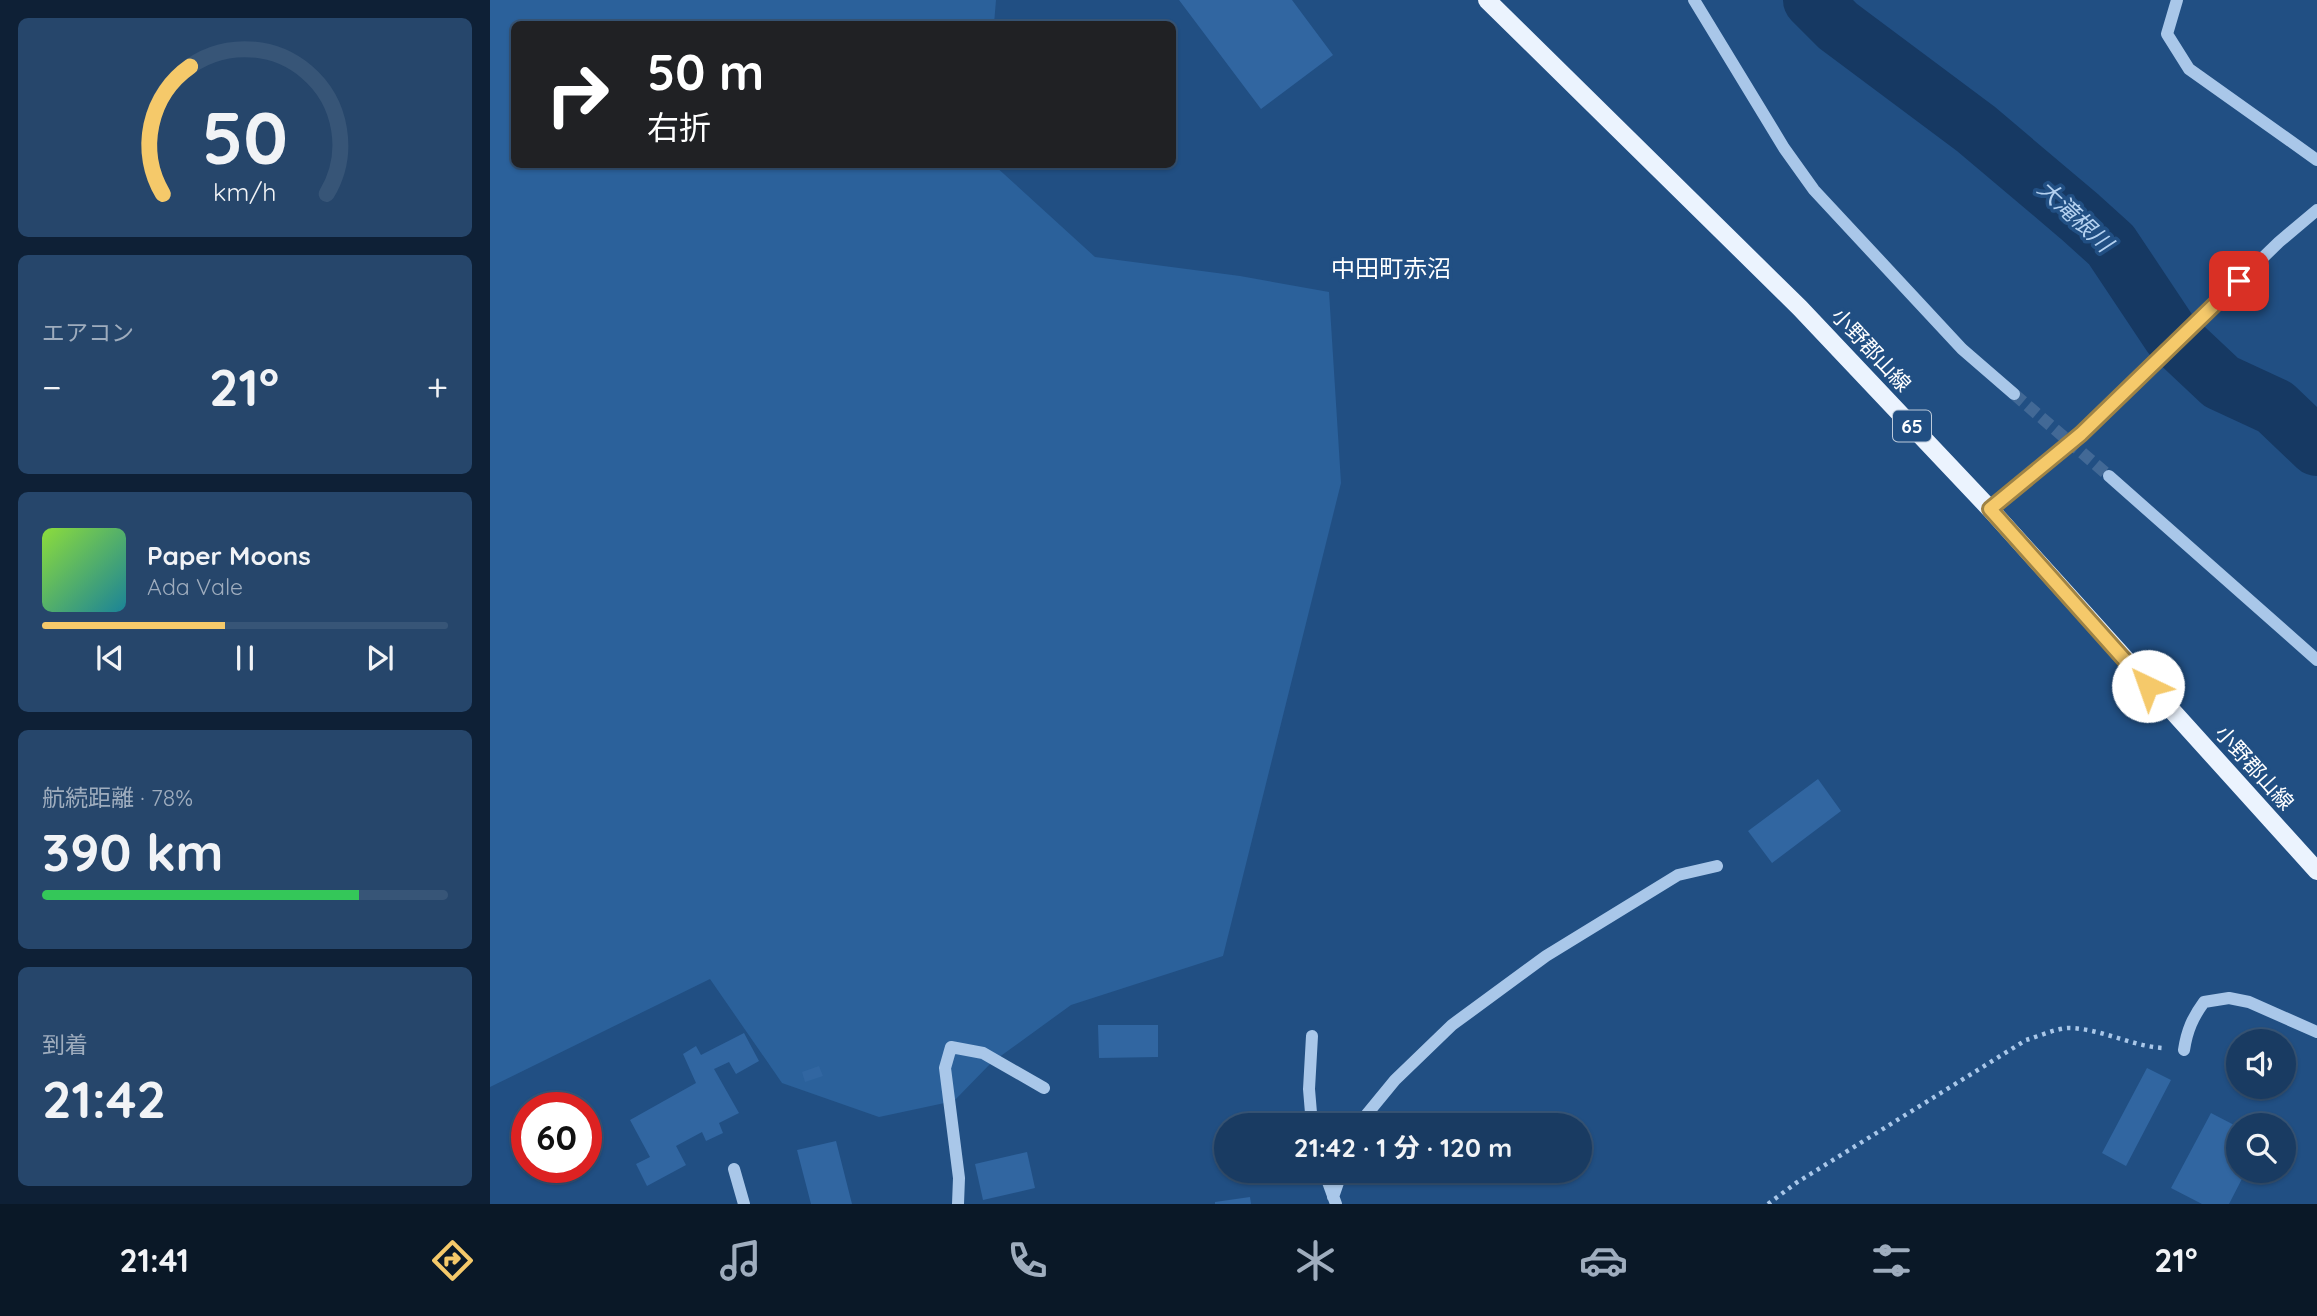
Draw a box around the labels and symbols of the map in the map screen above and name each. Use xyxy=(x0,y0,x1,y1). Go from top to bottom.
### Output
water label: 大滝根川 xyxy=(2032,174,2121,260)
pin xyxy=(2209,251,2269,311)
district label: 中田町赤沼 xyxy=(1331,253,1451,283)
street label: 小野郡山線 xyxy=(1826,302,1917,397)
road number: 65 xyxy=(1893,410,1931,442)
position arrow xyxy=(2111,649,2185,723)
street label: 小野郡山線 xyxy=(2210,720,2300,815)
speed limit sign: 60 xyxy=(511,1092,602,1183)

